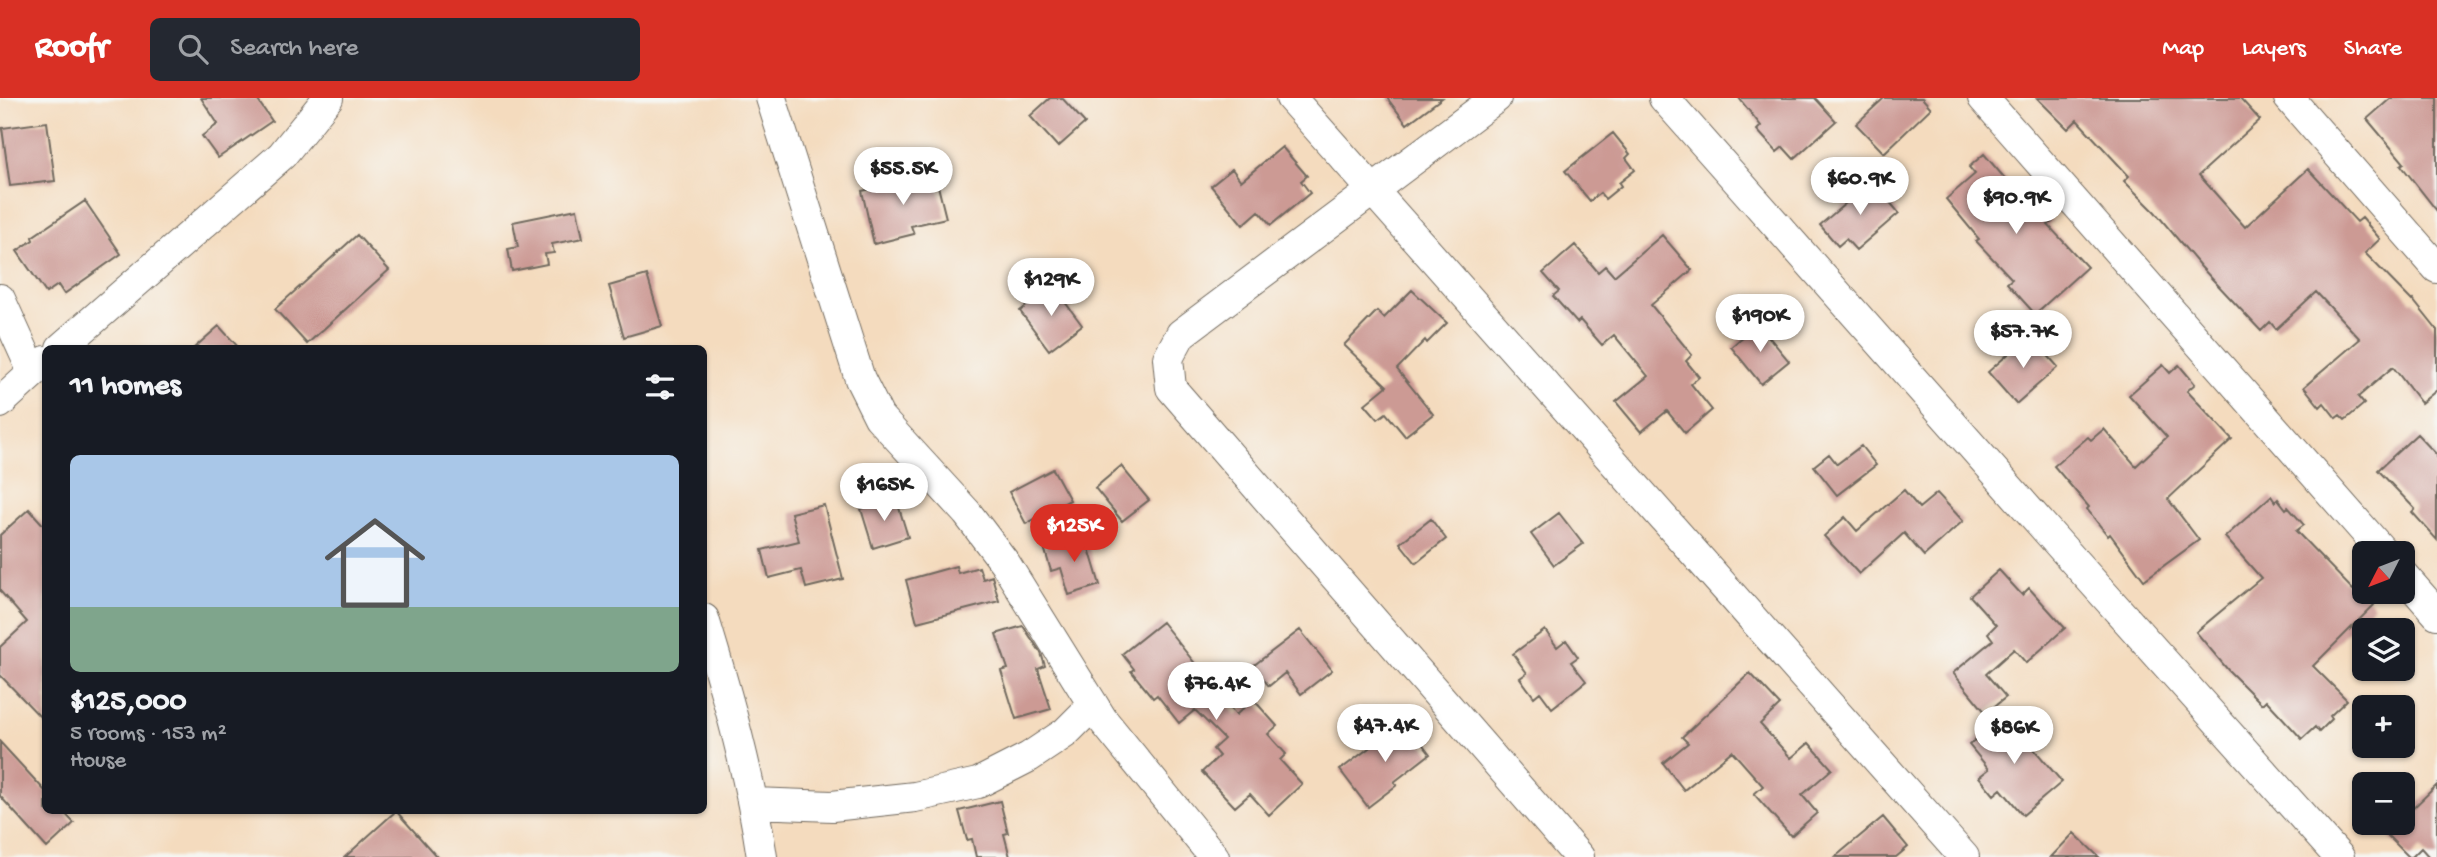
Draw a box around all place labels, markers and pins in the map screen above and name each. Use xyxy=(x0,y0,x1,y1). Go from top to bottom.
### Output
pin: $55.5K xyxy=(846,148,960,207)
pin: $60.9K xyxy=(1803,158,1917,217)
pin: $90.9K xyxy=(1959,176,2073,236)
pin: $129K xyxy=(1002,258,1100,318)
pin: $190K xyxy=(1711,294,1809,354)
pin: $57.7K xyxy=(1966,310,2080,370)
pin: $165K xyxy=(835,464,933,523)
pin: $125K xyxy=(1025,504,1123,564)
pin: $76.4K xyxy=(1159,662,1273,722)
pin: $47.4K xyxy=(1328,704,1442,764)
pin: $86K xyxy=(1973,706,2055,766)

